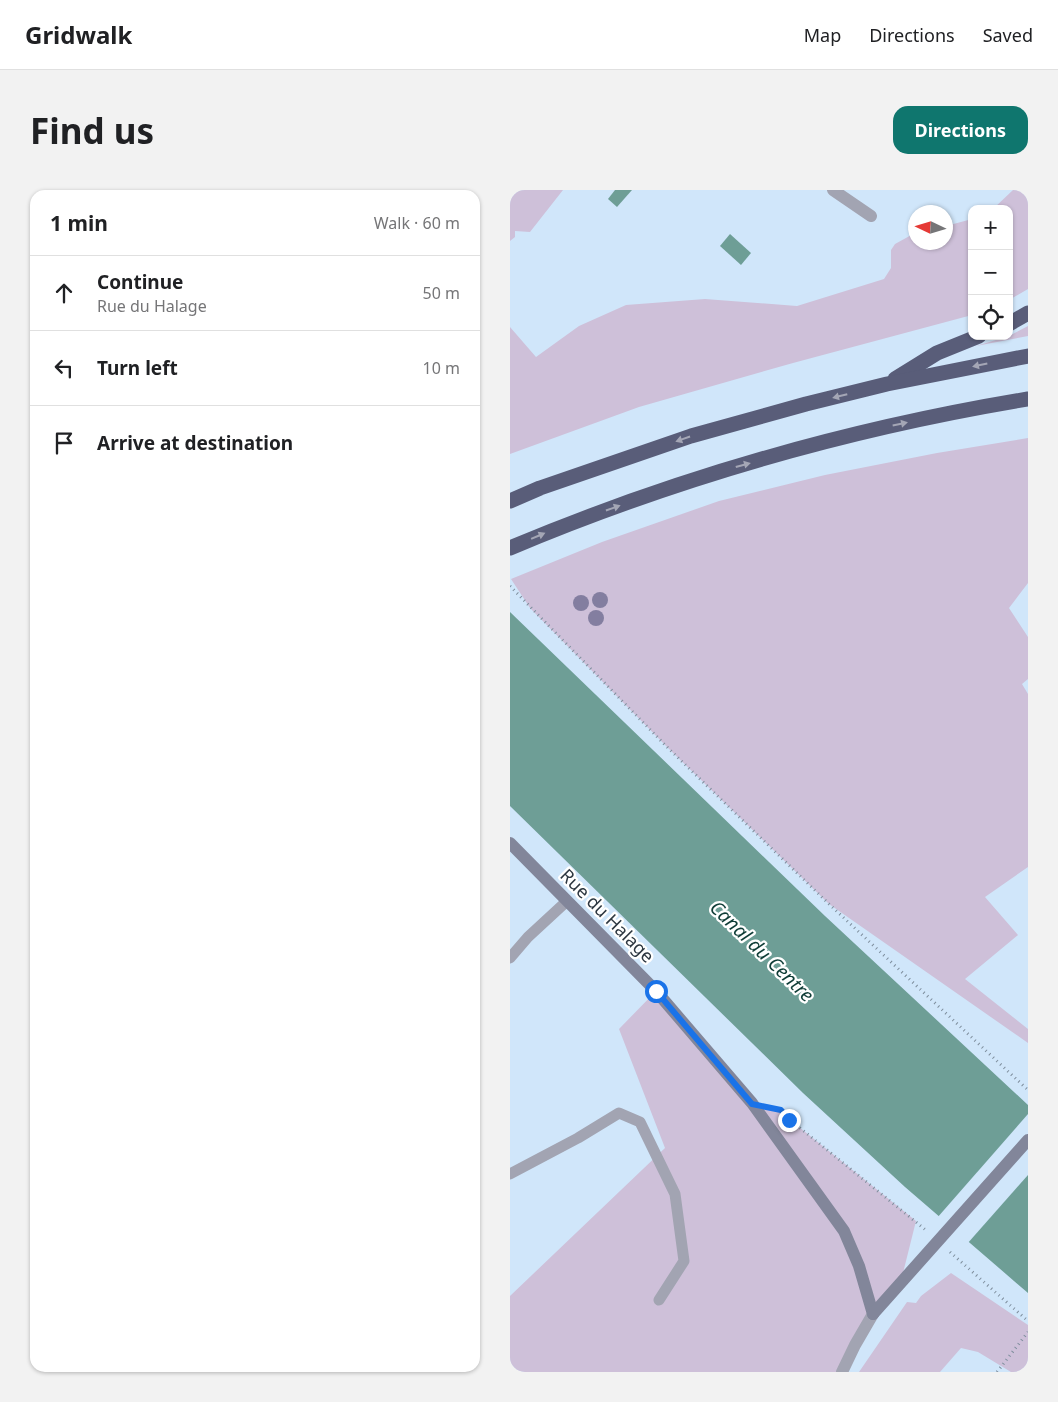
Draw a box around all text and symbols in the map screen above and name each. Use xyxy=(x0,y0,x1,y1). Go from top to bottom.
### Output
text: Gridwalk xyxy=(25,18,132,51)
text: Map xyxy=(804,23,841,47)
text: Directions xyxy=(869,23,955,47)
text: Saved xyxy=(983,23,1033,47)
button: Directions xyxy=(893,106,1028,154)
text: Find us xyxy=(30,107,154,154)
north arrow xyxy=(908,205,953,250)
map controls xyxy=(968,205,1013,340)
button: + xyxy=(968,205,1013,250)
text: 1 min xyxy=(50,209,108,237)
text: Walk · 60 m xyxy=(374,212,460,234)
button: − xyxy=(968,250,1013,295)
text: Continue xyxy=(97,269,183,295)
icon: ahead xyxy=(50,279,78,307)
text: 50 m xyxy=(423,282,460,304)
text: Rue du Halage xyxy=(97,295,207,317)
button: locate xyxy=(968,295,1013,340)
icon: left xyxy=(50,354,78,382)
text: Turn left xyxy=(97,355,178,381)
text: 10 m xyxy=(423,357,460,379)
one-way arrow xyxy=(973,361,988,369)
one-way arrow xyxy=(833,392,848,400)
one-way arrow xyxy=(893,420,909,428)
icon: arrive xyxy=(50,429,78,457)
text: Arrive at destination xyxy=(97,430,293,456)
one-way arrow xyxy=(676,435,691,443)
one-way arrow xyxy=(735,461,750,469)
one-way arrow xyxy=(605,503,620,511)
one-way arrow xyxy=(531,531,545,539)
street label: Rue du Halage xyxy=(556,863,660,967)
water label: Canal du Centre xyxy=(704,895,820,1007)
route start xyxy=(645,980,668,1003)
route end xyxy=(778,1109,801,1132)

